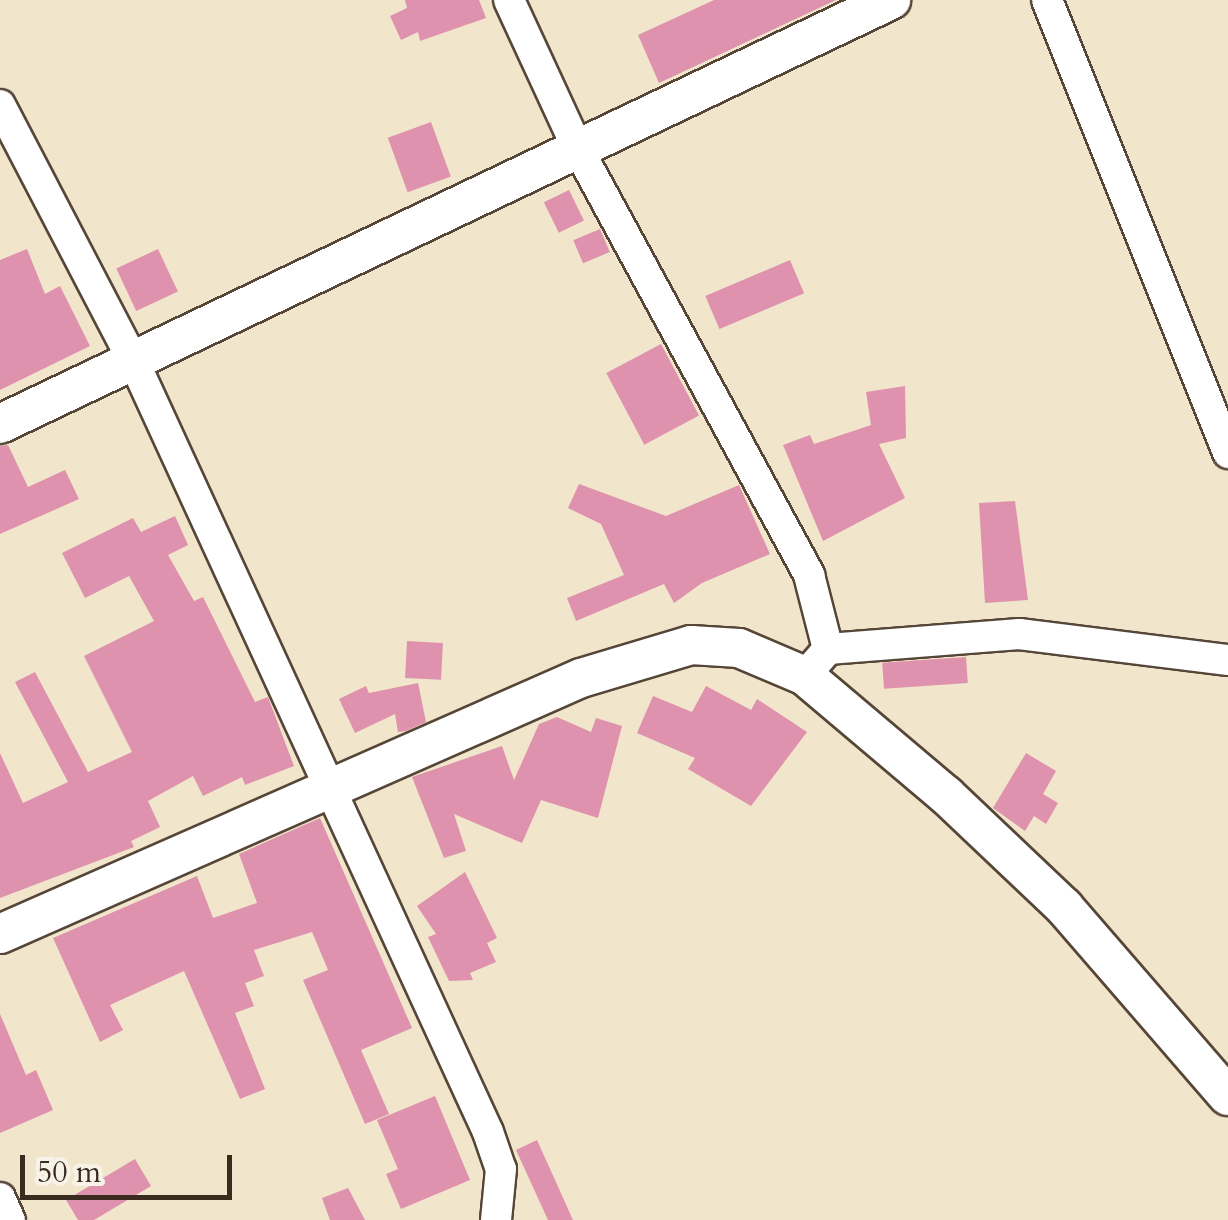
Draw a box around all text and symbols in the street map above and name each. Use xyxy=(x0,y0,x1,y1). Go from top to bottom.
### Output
scale bar xyxy=(25,1135,238,1197)
text: 50 m xyxy=(37,1152,101,1193)

